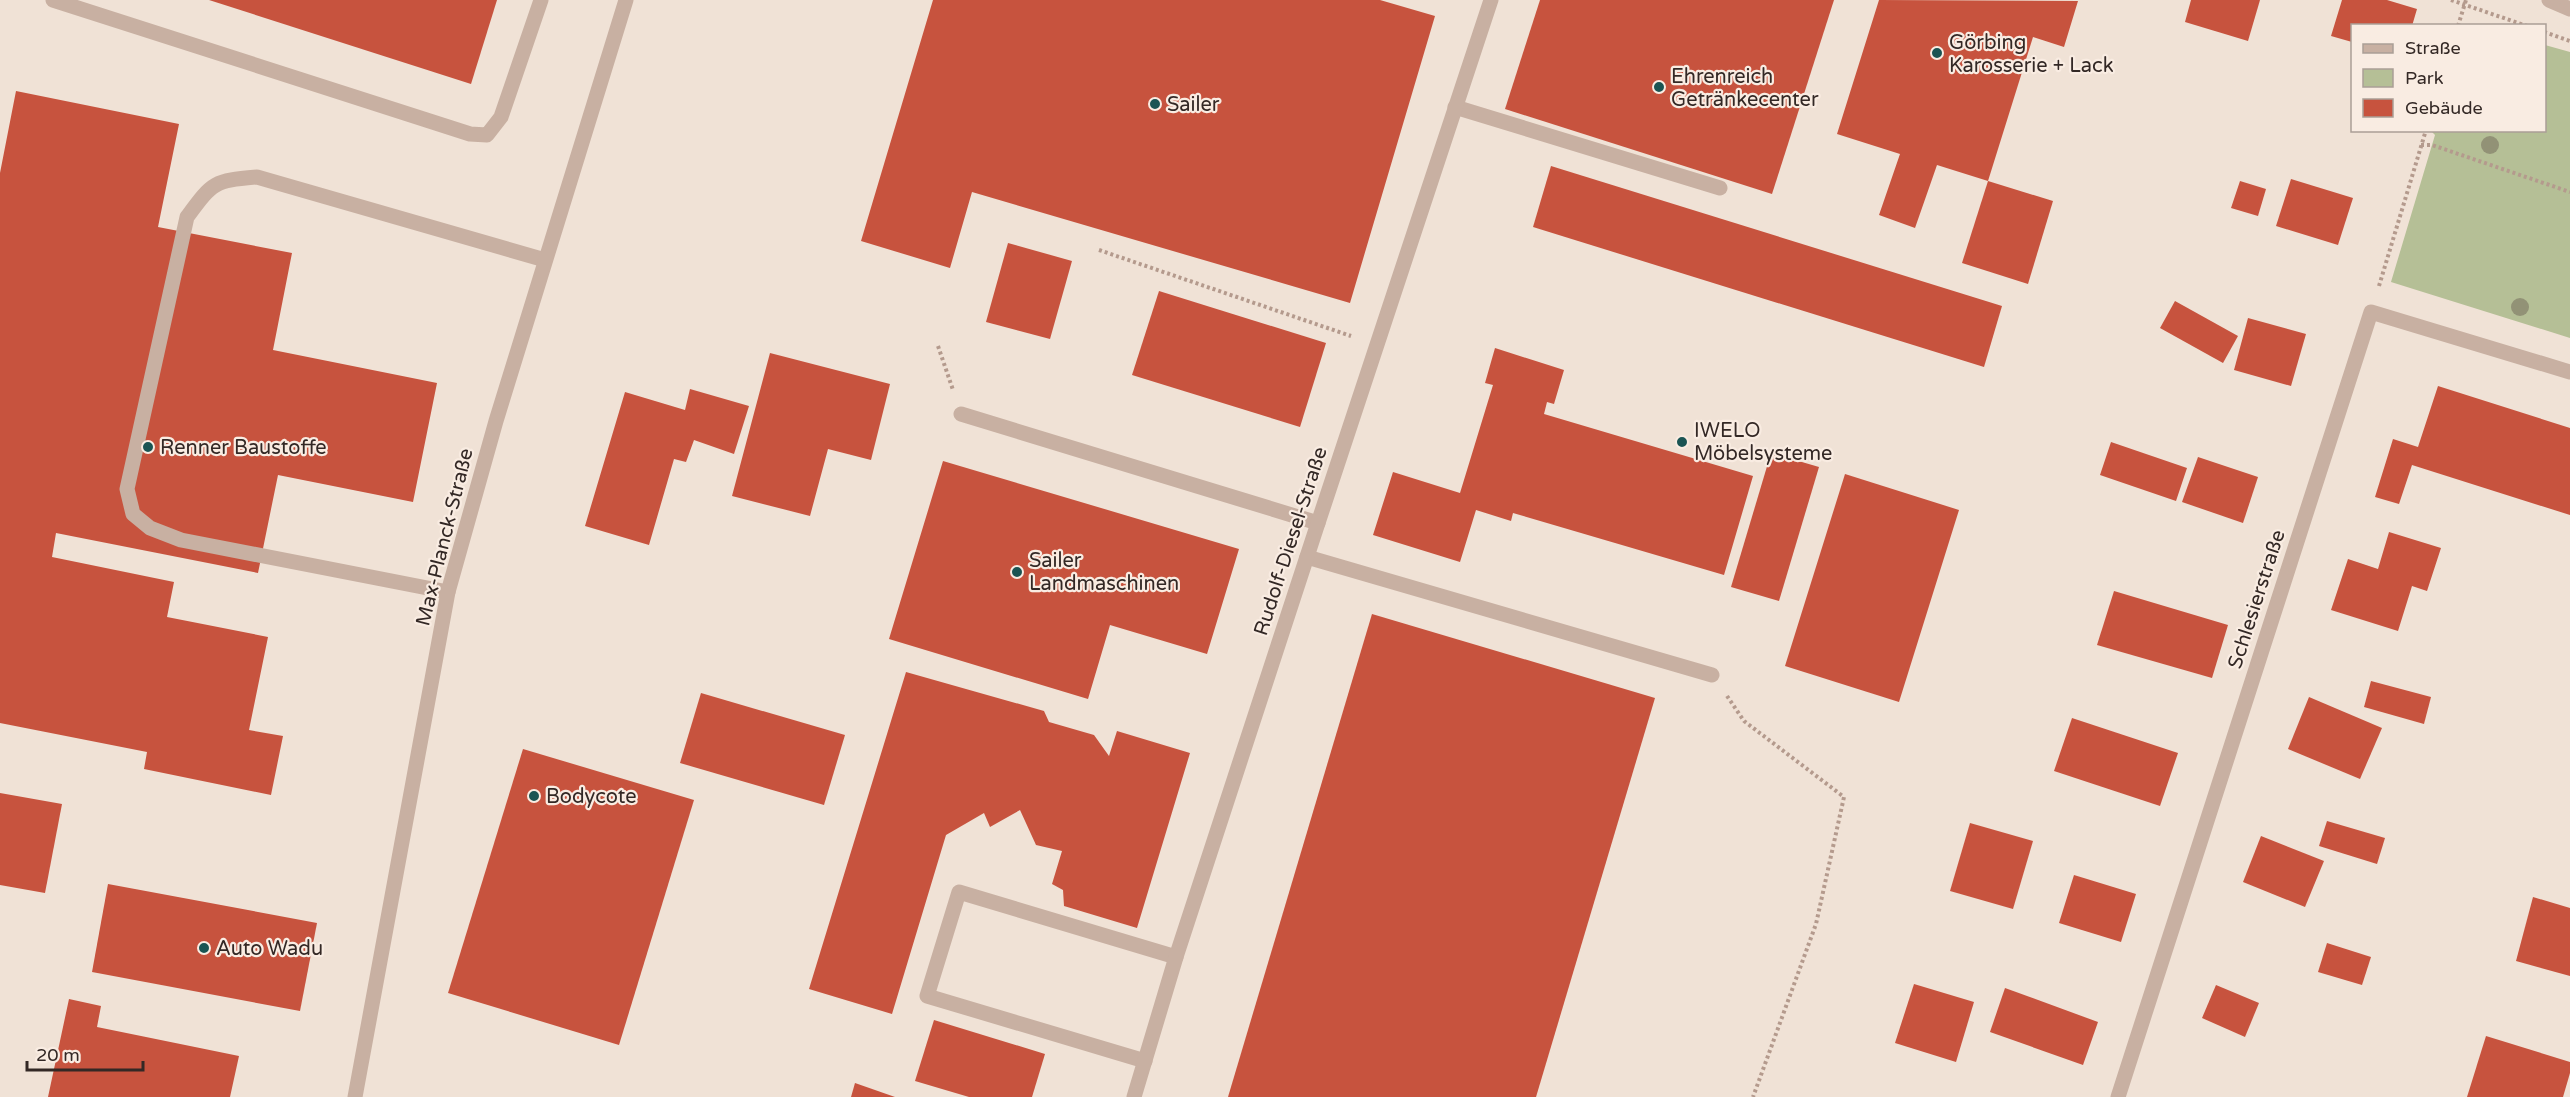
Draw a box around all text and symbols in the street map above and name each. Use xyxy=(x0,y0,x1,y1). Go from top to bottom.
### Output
legend xyxy=(2351,24,2546,132)
place label: Görbing Karosserie + Lack xyxy=(1949,31,2114,78)
text: Straße xyxy=(2405,37,2461,59)
marker: Görbing Karosserie + Lack xyxy=(1930,46,1944,60)
place label: Ehrenreich Getränkecenter xyxy=(1671,65,1819,112)
text: Park xyxy=(2405,67,2444,89)
marker: Ehrenreich Getränkecenter xyxy=(1652,80,1666,94)
place label: Sailer xyxy=(1167,93,1220,117)
marker: Sailer xyxy=(1148,97,1162,111)
text: Gebäude xyxy=(2405,97,2483,119)
place label: IWELO Möbelsysteme xyxy=(1694,419,1832,466)
marker: IWELO Möbelsysteme xyxy=(1675,435,1689,449)
place label: Renner Baustoffe xyxy=(160,436,327,460)
marker: Renner Baustoffe xyxy=(141,440,155,454)
street label: Rudolf-Diesel-Straße xyxy=(1249,444,1333,639)
street label: Max-Planck-Straße xyxy=(411,446,479,628)
street label: Schlesierstraße xyxy=(2223,527,2291,672)
place label: Sailer Landmaschinen xyxy=(1029,549,1179,596)
marker: Sailer Landmaschinen xyxy=(1010,565,1024,579)
place label: Bodycote xyxy=(546,785,637,809)
marker: Bodycote xyxy=(527,789,541,803)
place label: Auto Wadu xyxy=(216,937,323,961)
marker: Auto Wadu xyxy=(197,941,211,955)
scale bar xyxy=(27,1034,142,1072)
text: 20 m xyxy=(36,1044,80,1066)

